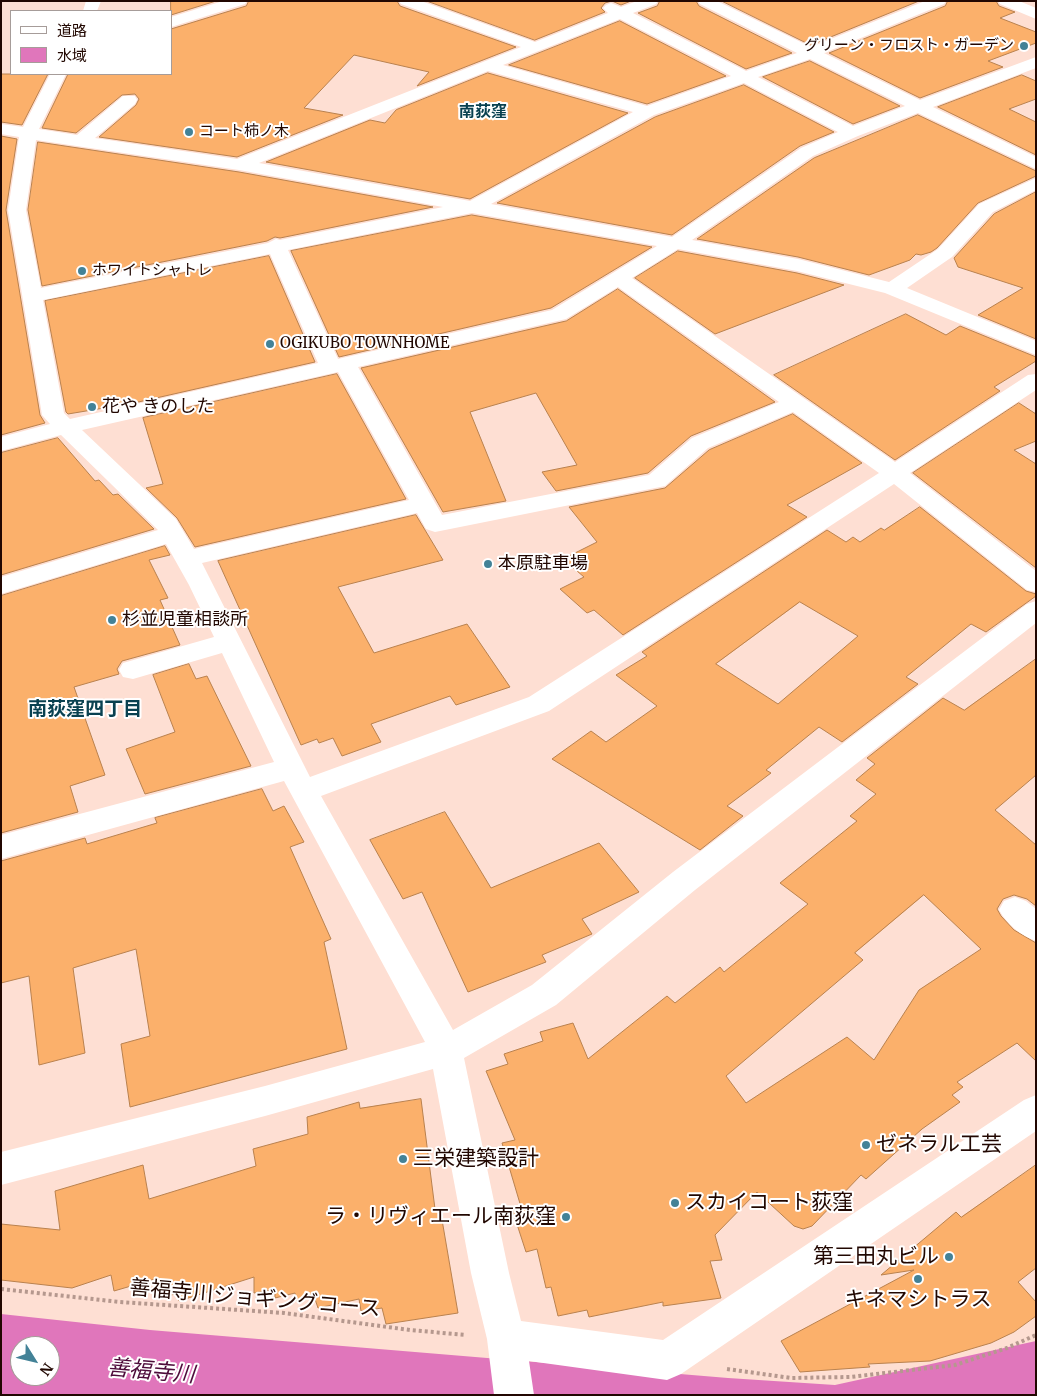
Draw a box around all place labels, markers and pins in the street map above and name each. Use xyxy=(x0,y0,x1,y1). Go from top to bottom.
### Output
place label: グリーン・フロスト・ガーデン xyxy=(804,37,1014,55)
marker: グリーン・フロスト・ガーデン xyxy=(1018,40,1030,52)
place label: コート柿ノ木 xyxy=(199,123,289,141)
marker: コート柿ノ木 xyxy=(183,126,195,138)
place label: ホワイトシャトレ xyxy=(92,262,212,280)
marker: ホワイトシャトレ xyxy=(76,265,88,277)
place label: OGIKUBO TOWNHOME xyxy=(280,335,449,353)
marker: OGIKUBO TOWNHOME xyxy=(264,338,276,350)
place label: 花や きのした xyxy=(102,396,214,418)
marker: 花や きのした xyxy=(86,401,98,413)
place label: 本原駐車場 xyxy=(498,553,588,575)
marker: 本原駐車場 xyxy=(482,558,494,570)
place label: 杉並児童相談所 xyxy=(122,609,248,631)
marker: 杉並児童相談所 xyxy=(106,614,118,626)
place label: ゼネラル工芸 xyxy=(876,1132,1002,1158)
marker: ゼネラル工芸 xyxy=(860,1139,872,1151)
place label: 三栄建築設計 xyxy=(413,1146,539,1172)
marker: 三栄建築設計 xyxy=(397,1153,409,1165)
place label: スカイコート荻窪 xyxy=(685,1190,853,1216)
marker: スカイコート荻窪 xyxy=(669,1197,681,1209)
place label: ラ・リヴィエール南荻窪 xyxy=(325,1204,556,1230)
marker: ラ・リヴィエール南荻窪 xyxy=(560,1211,572,1223)
place label: 第三田丸ビル xyxy=(813,1244,939,1270)
marker: 第三田丸ビル xyxy=(943,1251,955,1263)
marker: キネマシトラス xyxy=(912,1273,924,1285)
place label: キネマシトラス xyxy=(845,1287,991,1313)

